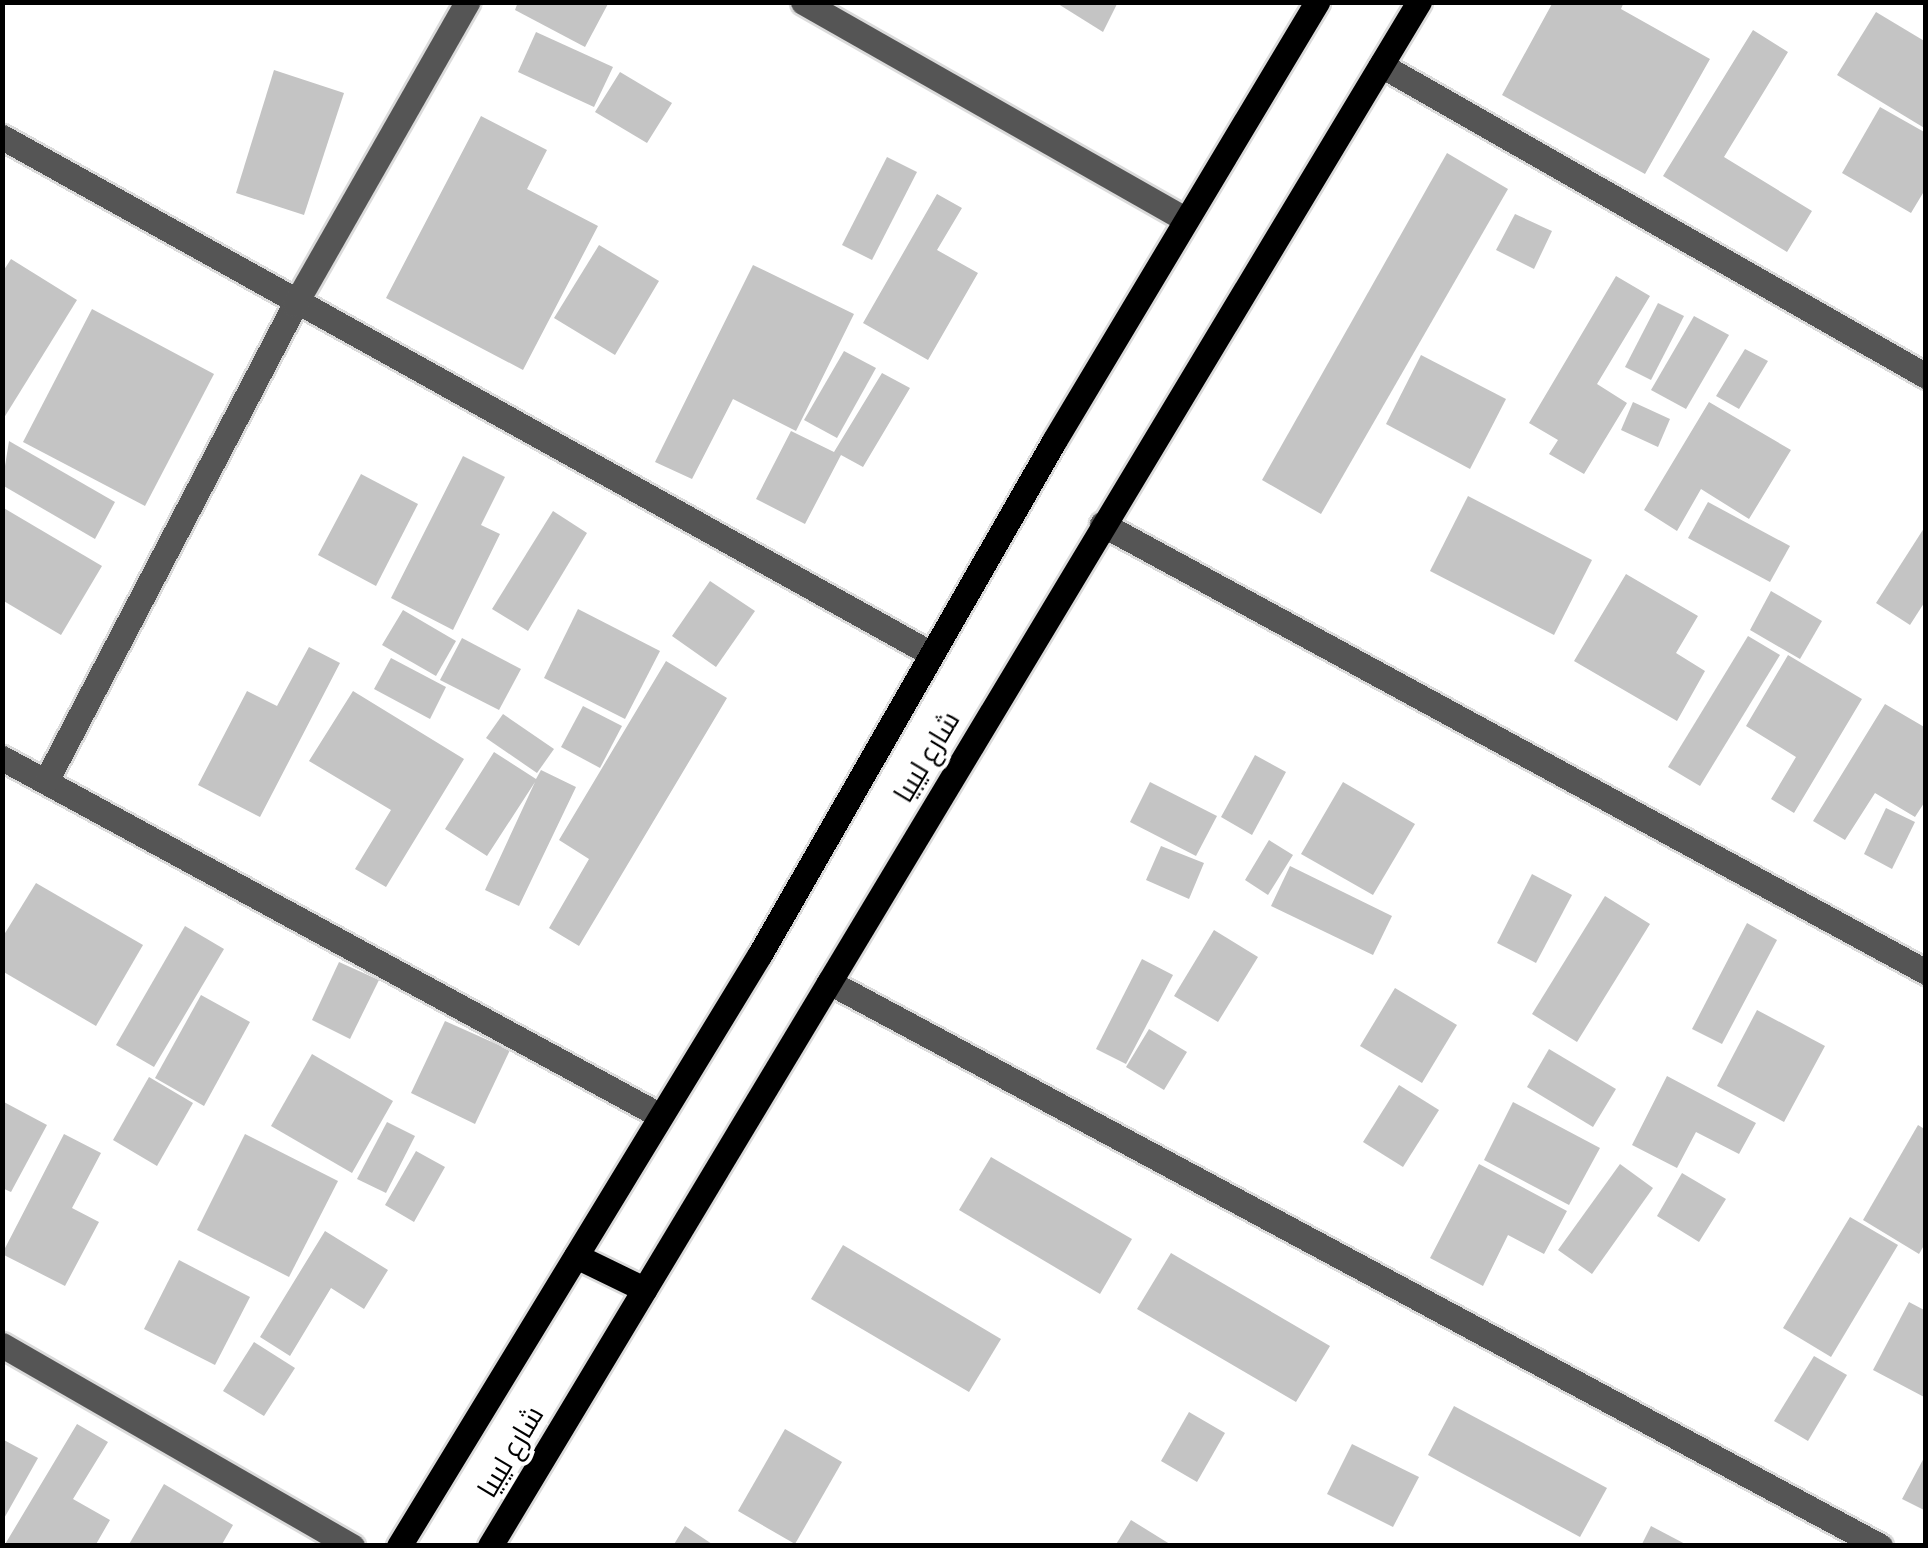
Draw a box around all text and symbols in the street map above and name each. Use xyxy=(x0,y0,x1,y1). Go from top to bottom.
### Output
street label: شارع ليبيا xyxy=(887,705,967,809)
street label: شارع ليبيا xyxy=(471,1400,551,1504)

